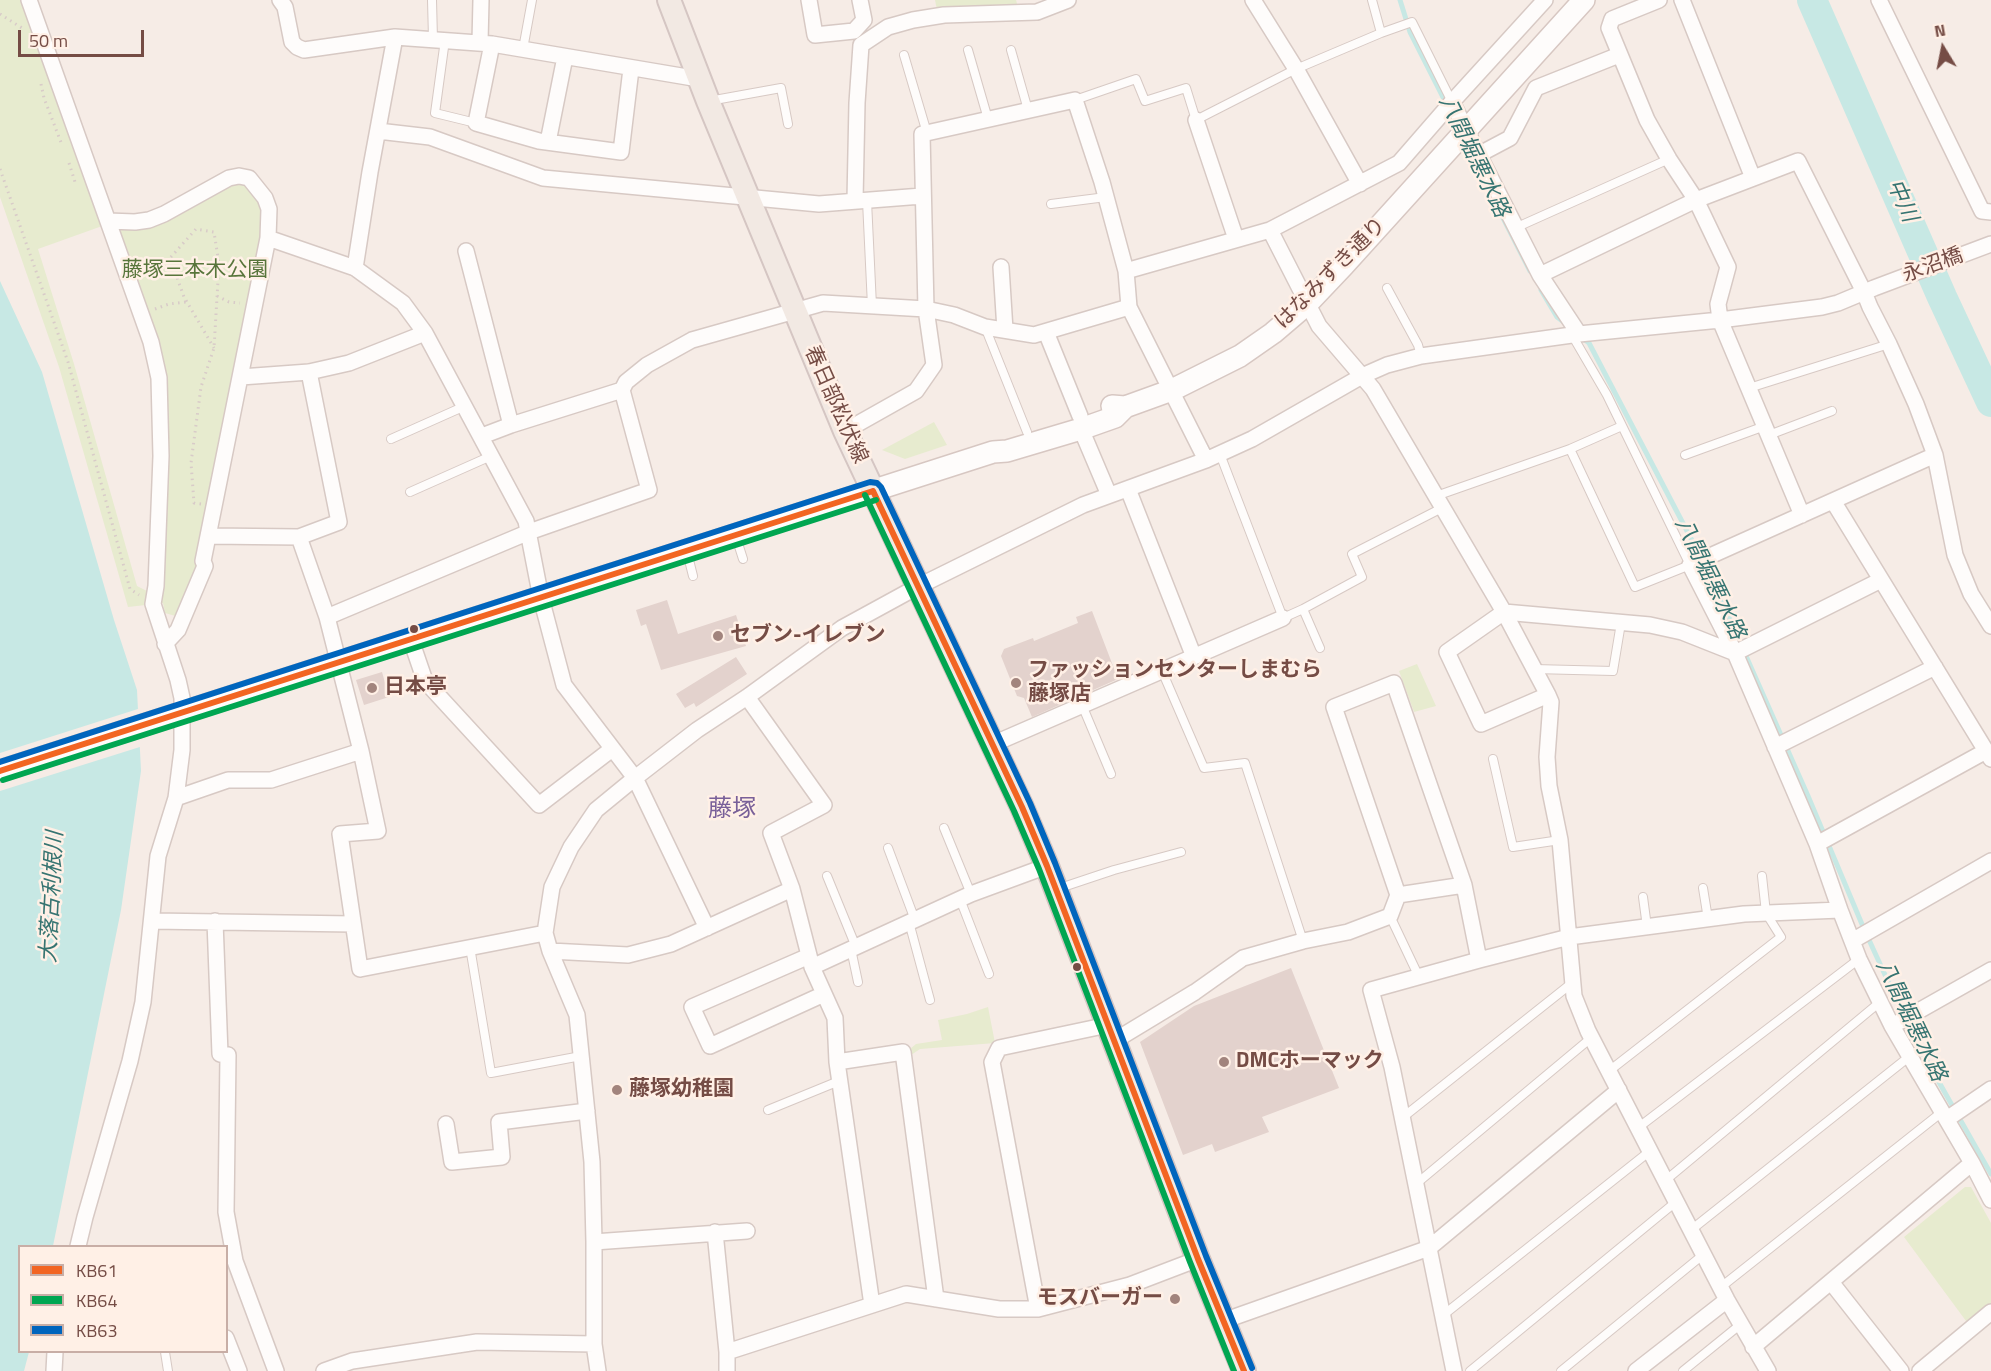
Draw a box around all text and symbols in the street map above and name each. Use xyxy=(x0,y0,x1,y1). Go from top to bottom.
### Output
text: N xyxy=(1932,17,1947,43)
scale bar xyxy=(21,18,147,56)
north arrow xyxy=(1913,18,1973,78)
text: 50 m xyxy=(29,27,68,54)
water label: 八間堀悪水路 xyxy=(1432,92,1514,222)
water label: 中川 xyxy=(1880,176,1922,226)
street label: はなみずき通り xyxy=(1270,213,1392,335)
street label: 永沼橋 xyxy=(1899,243,1967,289)
park label: 藤塚三本木公園 xyxy=(122,258,268,284)
street label: 春日部松伏線 xyxy=(798,342,872,468)
water label: 八間堀悪水路 xyxy=(1668,514,1750,644)
unlabelled marker xyxy=(408,623,420,635)
place label: セブン-イレブン xyxy=(730,623,886,649)
marker: セブン-イレブン xyxy=(711,629,725,643)
place label: ファッションセンターしまむら 藤塚店 xyxy=(1028,658,1322,708)
place label: 日本亭 xyxy=(384,675,447,701)
marker: ファッションセンターしまむら 藤塚店 xyxy=(1009,676,1023,690)
marker: 日本亭 xyxy=(365,681,379,695)
district label: 藤塚 xyxy=(708,796,756,824)
water label: 大落古利根川 xyxy=(36,830,70,964)
water label: 八間堀悪水路 xyxy=(1869,956,1951,1086)
unlabelled marker xyxy=(1071,961,1083,973)
place label: DMCホーマック xyxy=(1236,1049,1384,1075)
marker: DMCホーマック xyxy=(1217,1055,1231,1069)
place label: 藤塚幼稚園 xyxy=(629,1077,734,1103)
marker: 藤塚幼稚園 xyxy=(610,1083,624,1097)
legend xyxy=(18,1245,228,1353)
text: KB61 xyxy=(76,1257,118,1284)
place label: モスバーガー xyxy=(1037,1286,1163,1312)
text: KB64 xyxy=(76,1287,118,1314)
marker: モスバーガー xyxy=(1168,1292,1182,1306)
text: KB63 xyxy=(76,1317,118,1344)

